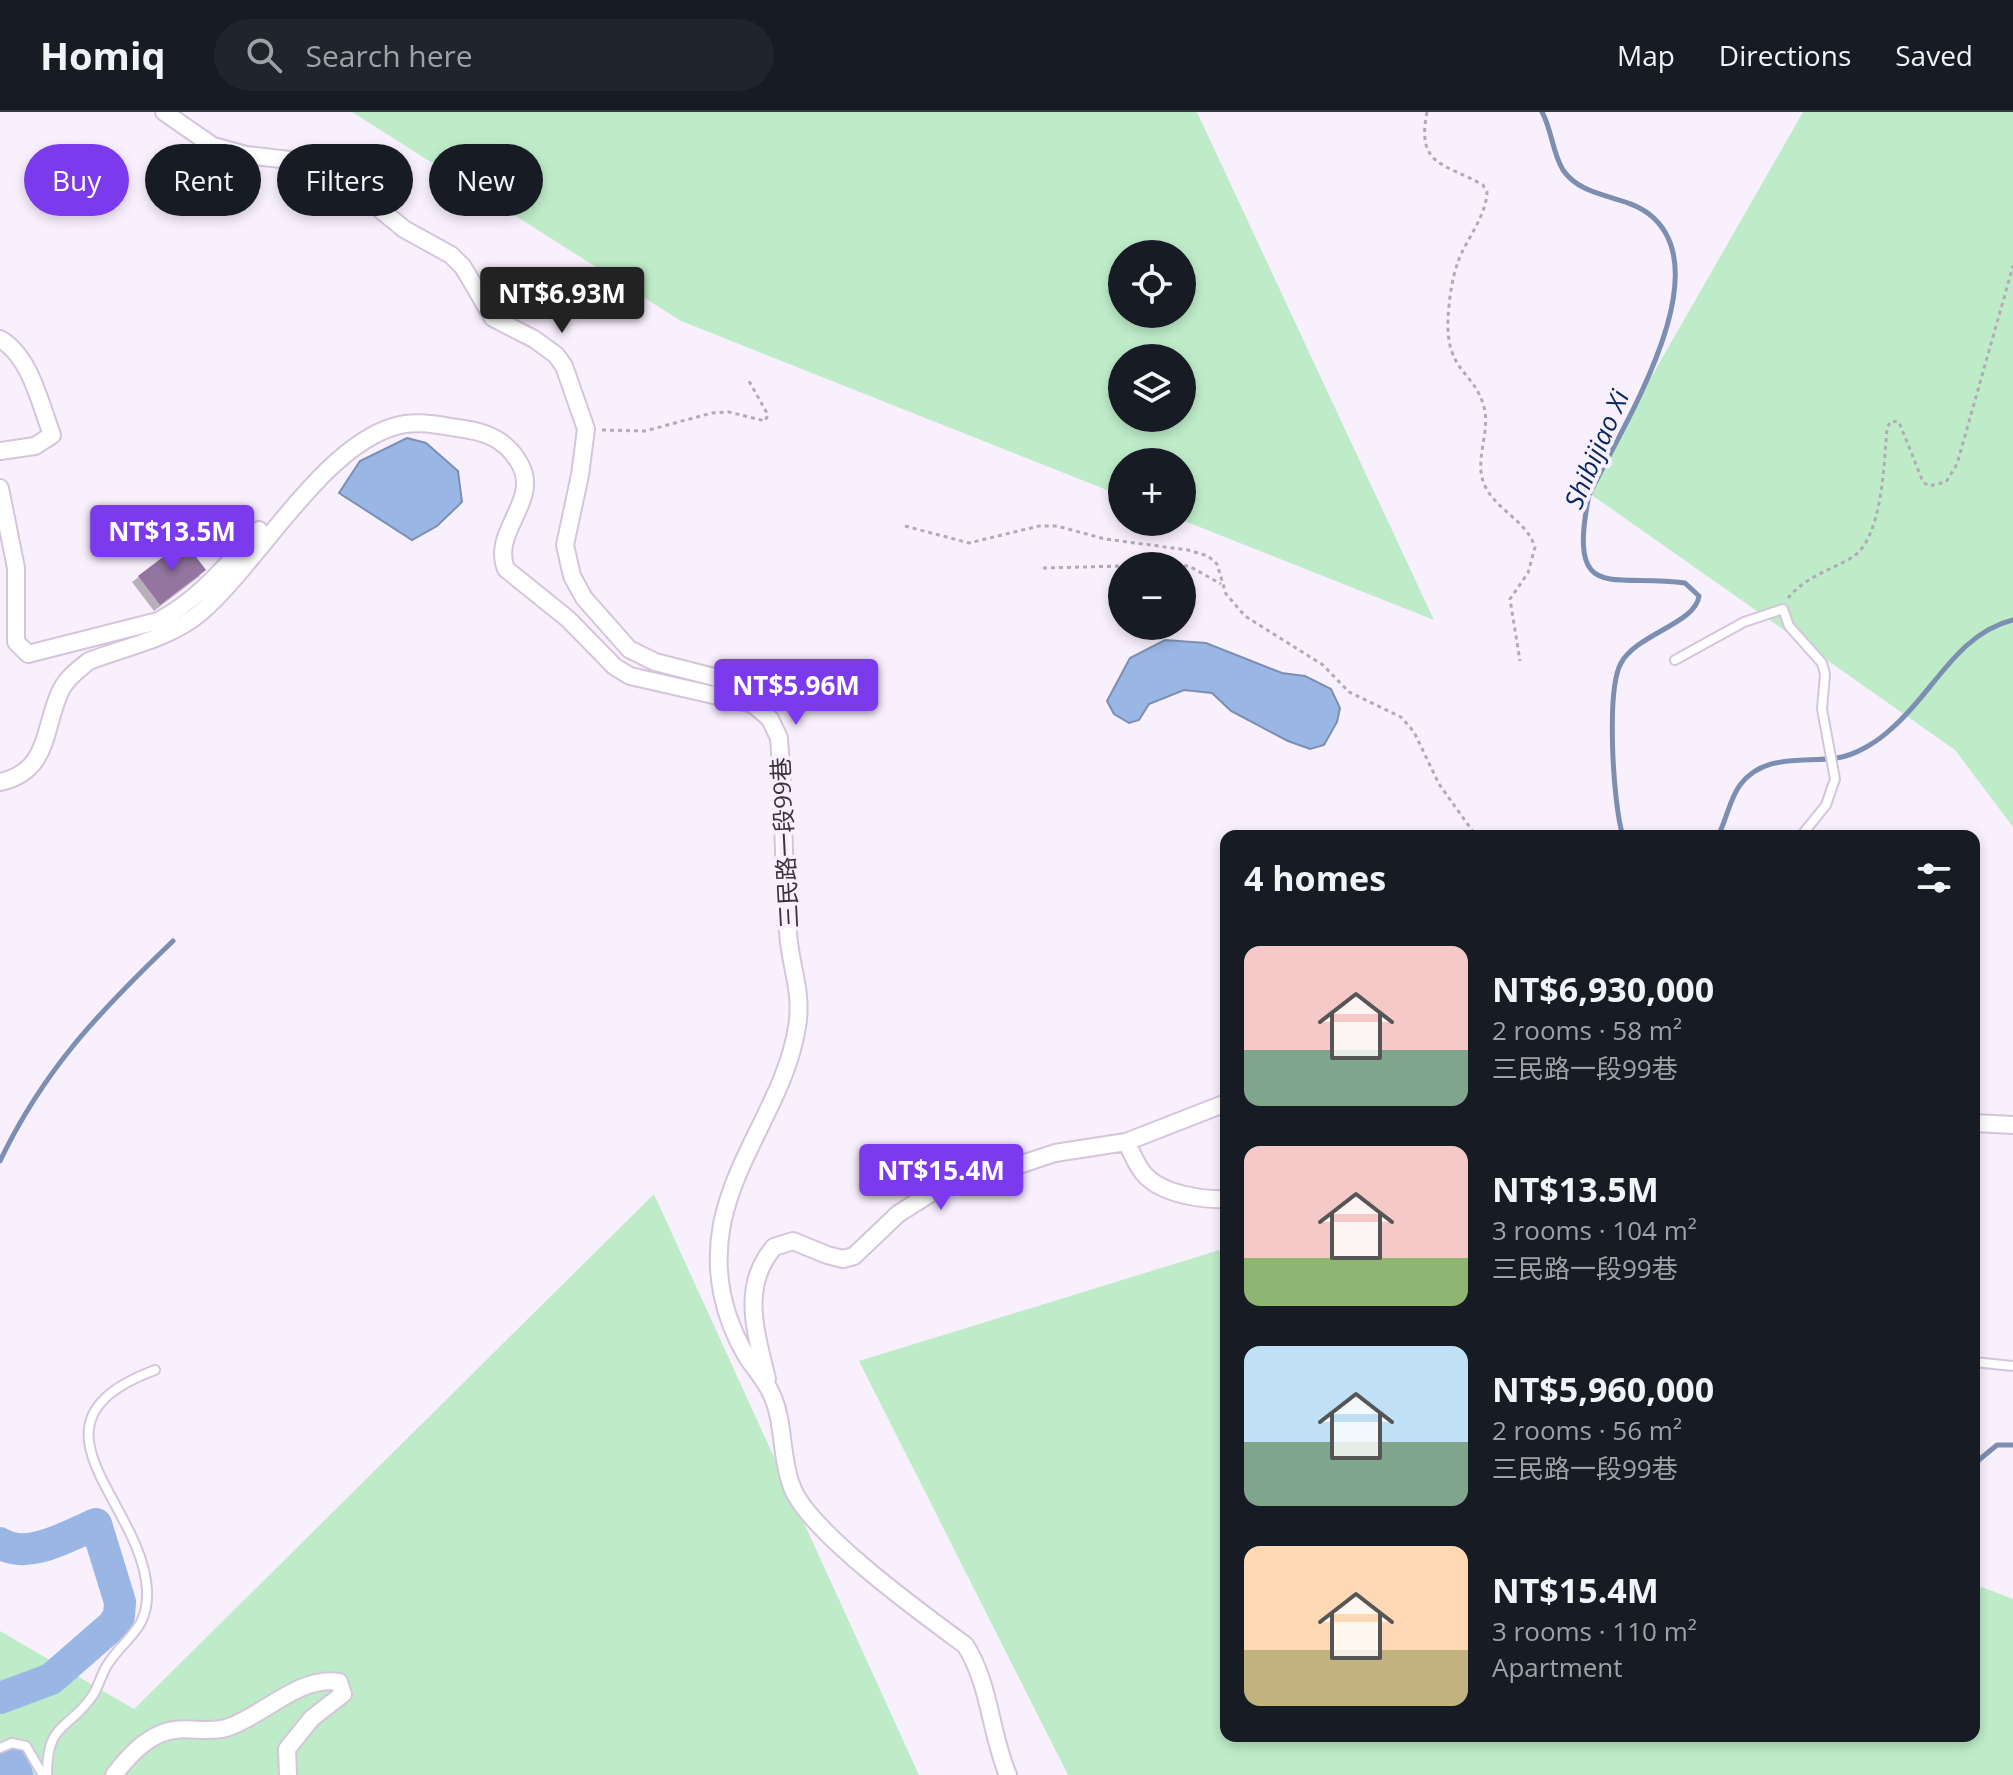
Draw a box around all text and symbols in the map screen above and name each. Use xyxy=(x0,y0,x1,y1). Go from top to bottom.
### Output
search box xyxy=(214,19,774,91)
text: Homiq xyxy=(40,29,166,81)
icon: search xyxy=(242,33,286,77)
text: Search here xyxy=(306,35,473,76)
text: Map xyxy=(1617,36,1675,74)
text: Directions xyxy=(1719,36,1851,74)
text: Saved xyxy=(1895,36,1973,74)
chip: Buy xyxy=(24,144,129,216)
chip: Rent xyxy=(145,144,261,216)
chip: Filters xyxy=(277,144,413,216)
chip: New xyxy=(429,144,543,216)
map controls xyxy=(1108,240,1196,640)
button: locate xyxy=(1108,240,1196,328)
pin: NT$6.93M xyxy=(479,267,645,335)
text: NT$6.93M xyxy=(498,275,626,311)
button: layers xyxy=(1108,344,1196,432)
water label: Shibijiao Xi xyxy=(1555,384,1637,514)
button: + xyxy=(1108,448,1196,536)
pin: NT$13.5M xyxy=(89,505,255,573)
text: NT$13.5M xyxy=(108,513,236,549)
button: − xyxy=(1108,552,1196,640)
pin: NT$5.96M xyxy=(713,659,879,727)
text: NT$5.96M xyxy=(732,667,860,703)
street label: 三民路一段99巷 xyxy=(763,757,805,929)
text: 4 homes xyxy=(1244,855,1386,901)
icon: filters xyxy=(1912,856,1956,900)
text: NT$6,930,000 xyxy=(1492,966,1714,1012)
icon: home xyxy=(1308,978,1404,1074)
text: 2 rooms · 58 m² xyxy=(1492,1012,1682,1048)
text: 三民路一段99巷 xyxy=(1492,1050,1678,1086)
pin: NT$15.4M xyxy=(858,1144,1024,1212)
text: NT$15.4M xyxy=(877,1152,1005,1188)
text: NT$13.5M xyxy=(1492,1166,1659,1212)
icon: home xyxy=(1308,1178,1404,1274)
text: 3 rooms · 104 m² xyxy=(1492,1212,1697,1248)
text: 三民路一段99巷 xyxy=(1492,1250,1678,1286)
text: NT$5,960,000 xyxy=(1492,1366,1714,1412)
icon: home xyxy=(1308,1378,1404,1474)
text: 2 rooms · 56 m² xyxy=(1492,1412,1682,1448)
text: 三民路一段99巷 xyxy=(1492,1450,1678,1486)
text: NT$15.4M xyxy=(1492,1567,1659,1613)
icon: home xyxy=(1308,1578,1404,1674)
text: 3 rooms · 110 m² xyxy=(1492,1613,1697,1649)
text: Apartment xyxy=(1492,1649,1623,1685)

